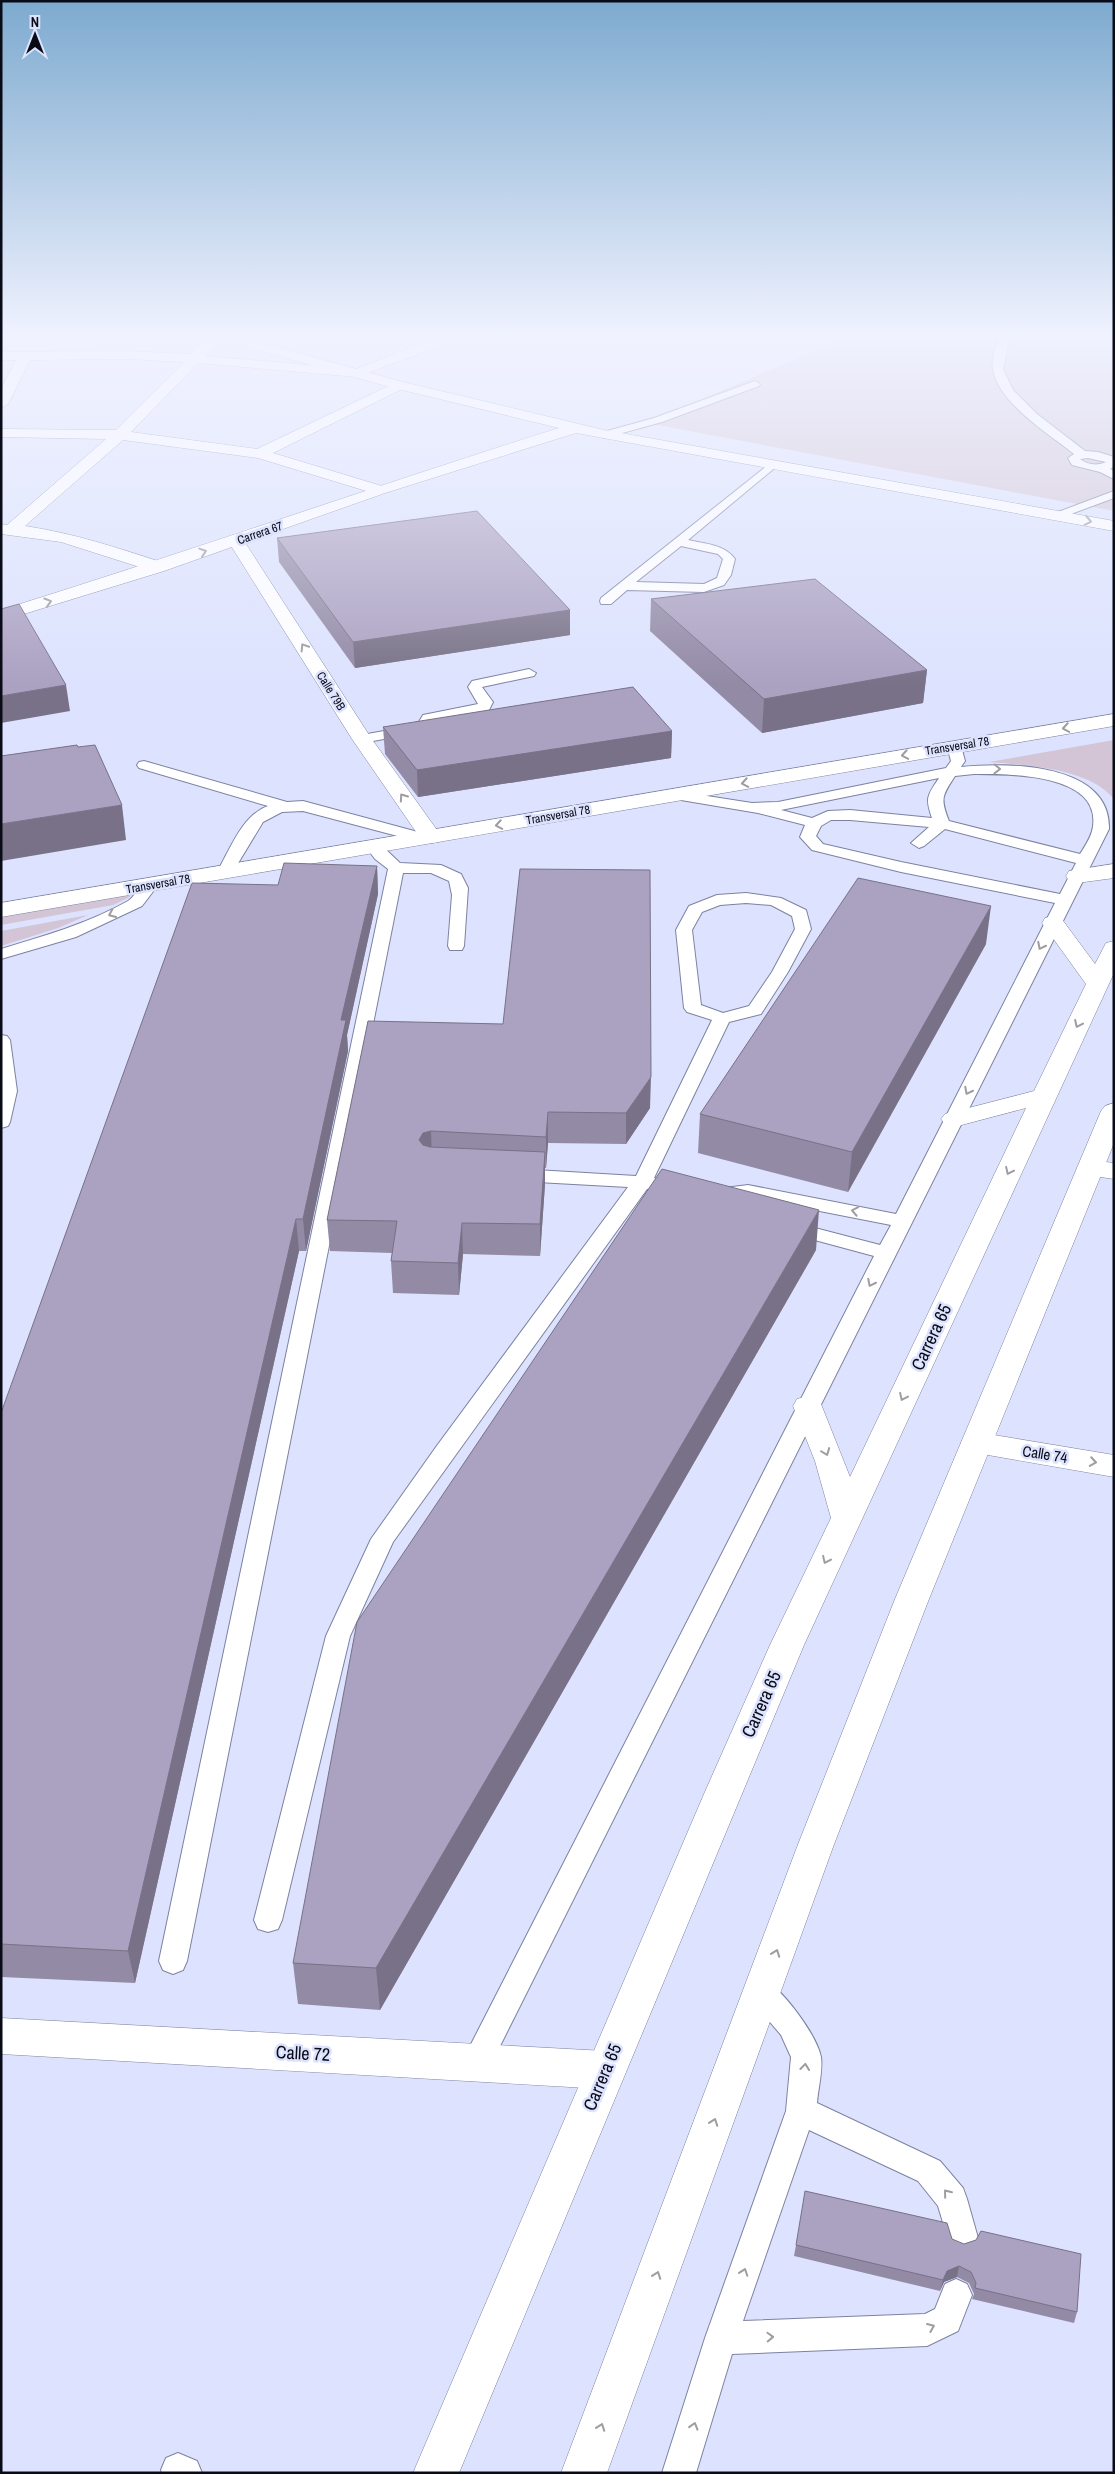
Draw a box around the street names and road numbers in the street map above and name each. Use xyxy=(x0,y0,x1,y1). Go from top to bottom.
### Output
street label: Carrera 67 xyxy=(235,518,285,548)
street label: Calle 79B xyxy=(313,669,349,714)
street label: Transversal 78 xyxy=(924,733,990,759)
street label: Transversal 78 xyxy=(525,802,591,828)
street label: Transversal 78 xyxy=(125,871,191,897)
street label: Carrera 65 xyxy=(905,1300,957,1374)
street label: Calle 74 xyxy=(1021,1440,1069,1468)
street label: Carrera 65 xyxy=(735,1667,787,1741)
street label: Calle 72 xyxy=(275,2039,331,2067)
street label: Carrera 65 xyxy=(577,2040,627,2114)

